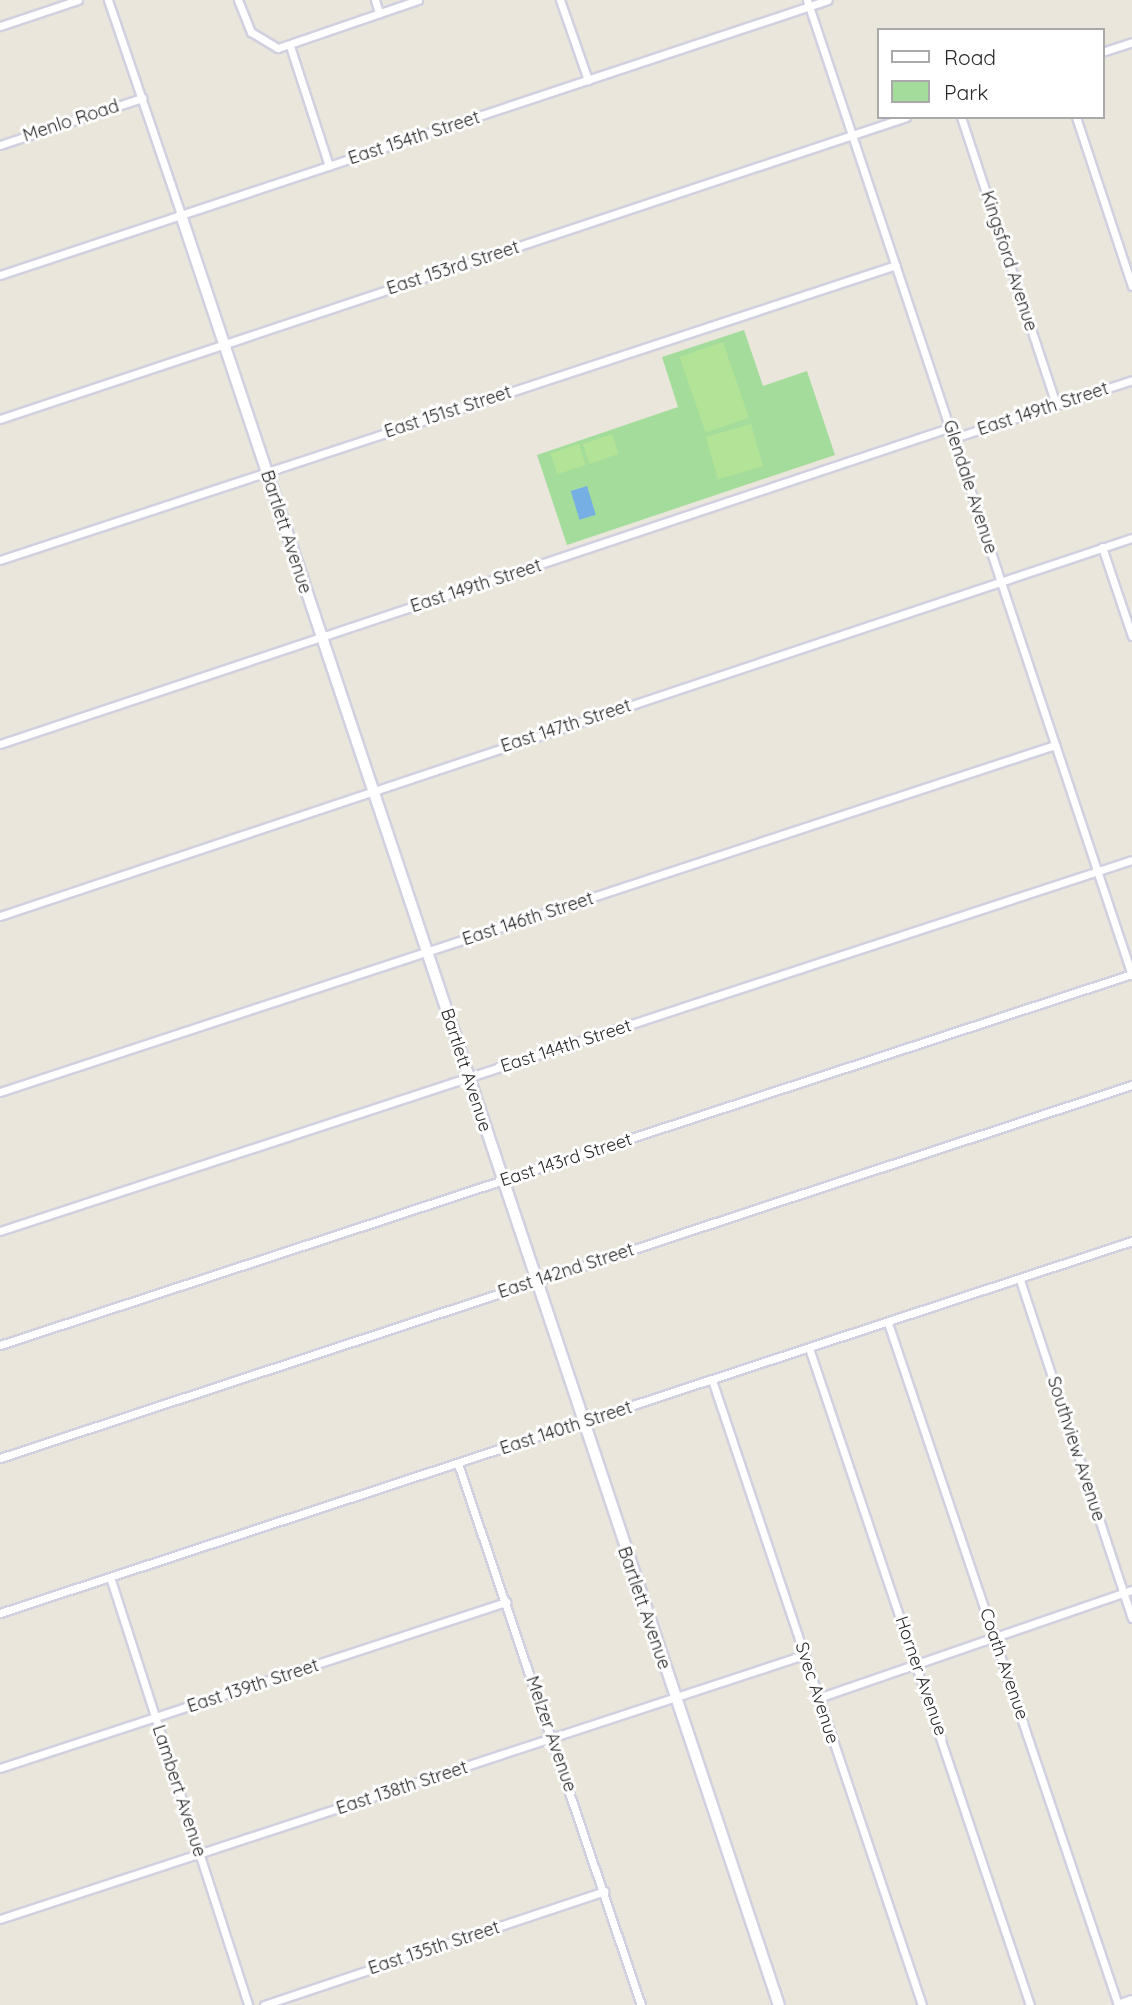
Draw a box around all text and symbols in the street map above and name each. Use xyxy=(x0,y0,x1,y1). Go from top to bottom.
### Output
legend xyxy=(876,28,1104,119)
text: Road xyxy=(944,44,996,70)
text: Park xyxy=(944,79,988,105)
street label: Menlo Road xyxy=(20,95,122,147)
street label: East 154th Street xyxy=(346,107,482,169)
street label: Kingsford Avenue xyxy=(976,188,1042,334)
street label: East 153rd Street xyxy=(384,236,522,300)
street label: East 149th Street xyxy=(975,378,1111,440)
street label: East 151st Street xyxy=(382,381,514,443)
street label: Glendale Avenue xyxy=(938,417,1002,557)
street label: Bartlett Avenue xyxy=(256,468,316,596)
street label: East 149th Street xyxy=(408,555,544,617)
street label: East 147th Street xyxy=(498,695,634,757)
street label: East 146th Street xyxy=(460,888,596,950)
street label: Bartlett Avenue xyxy=(436,1006,496,1134)
street label: East 144th Street xyxy=(498,1015,634,1077)
street label: East 143rd Street xyxy=(497,1128,635,1192)
street label: East 142nd Street xyxy=(495,1239,637,1303)
street label: Southview Avenue xyxy=(1042,1374,1110,1524)
street label: East 140th Street xyxy=(497,1396,635,1460)
street label: Bartlett Avenue xyxy=(613,1544,675,1672)
street label: Coath Avenue xyxy=(975,1605,1033,1723)
street label: Horner Avenue xyxy=(890,1614,952,1738)
street label: Svec Avenue xyxy=(790,1639,844,1747)
street label: East 139th Street xyxy=(184,1655,322,1717)
street label: Melzer Avenue xyxy=(521,1673,581,1795)
street label: Lambert Avenue xyxy=(147,1722,211,1860)
street label: East 138th Street xyxy=(334,1757,470,1819)
street label: East 135th Street xyxy=(366,1917,502,1979)

